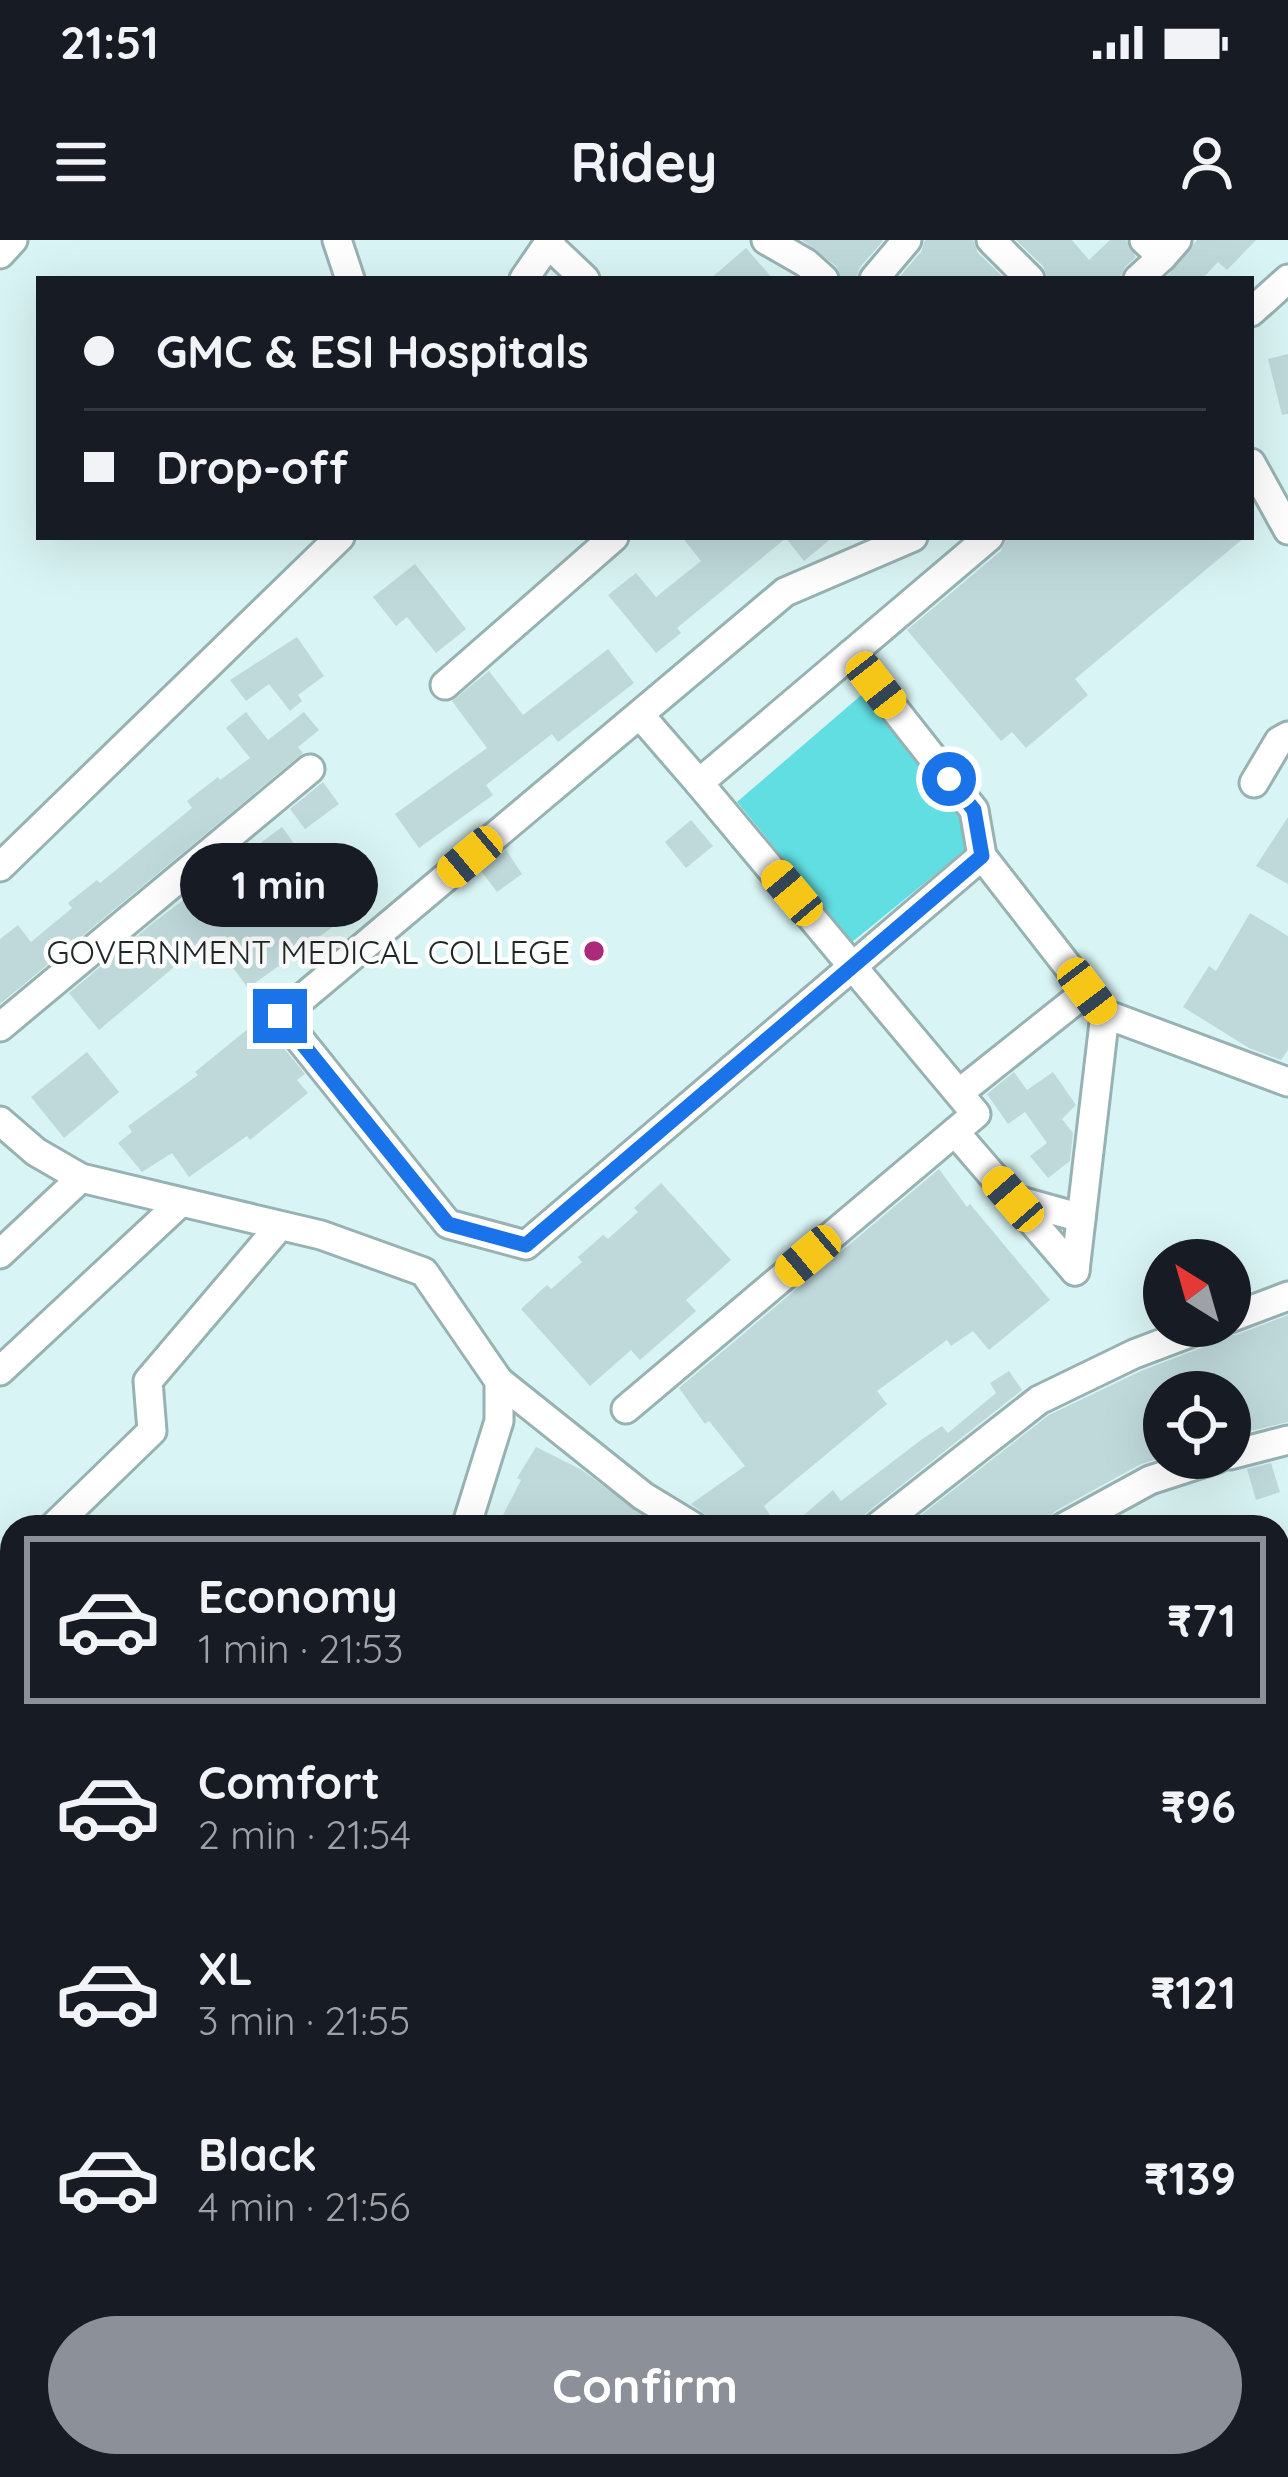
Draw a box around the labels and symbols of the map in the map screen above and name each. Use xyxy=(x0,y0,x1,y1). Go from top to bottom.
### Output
car xyxy=(840,646,912,724)
route start xyxy=(922,752,976,806)
car xyxy=(431,820,509,894)
callout: 1 min xyxy=(181,842,379,926)
car xyxy=(755,854,829,932)
place label: GOVERNMENT MEDICAL COLLEGE xyxy=(46,931,570,972)
marker: GOVERNMENT MEDICAL COLLEGE xyxy=(581,938,607,964)
car xyxy=(1051,951,1123,1031)
route end xyxy=(253,989,307,1043)
car xyxy=(976,1160,1050,1238)
car xyxy=(769,1219,847,1293)
north arrow xyxy=(1143,1239,1251,1347)

